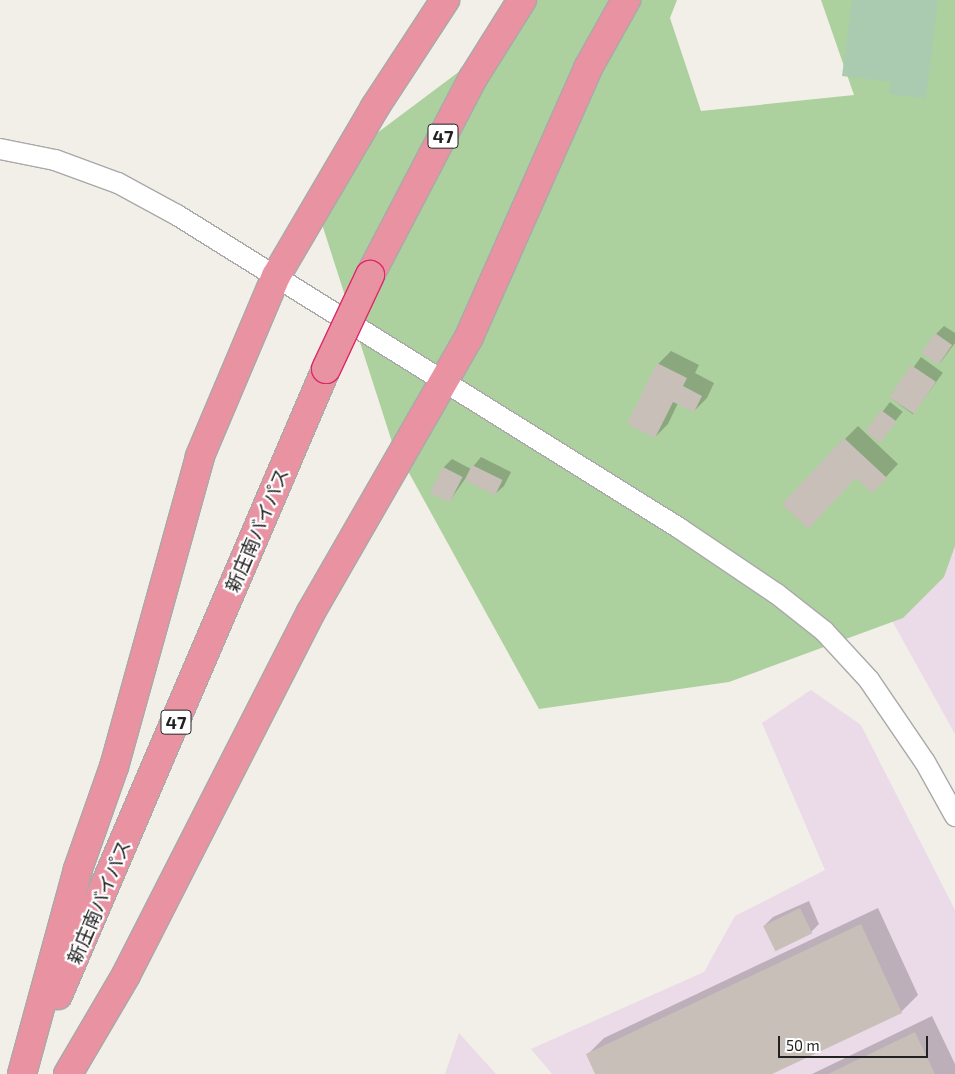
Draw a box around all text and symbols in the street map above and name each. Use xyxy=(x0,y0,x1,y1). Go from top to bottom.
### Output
road number: 47 xyxy=(427,120,459,152)
street label: 新庄南バイパス xyxy=(221,464,293,596)
road number: 47 xyxy=(160,706,192,738)
street label: 新庄南バイパス xyxy=(63,836,135,968)
scale bar xyxy=(780,1026,930,1058)
text: 50 m xyxy=(786,1036,820,1054)

